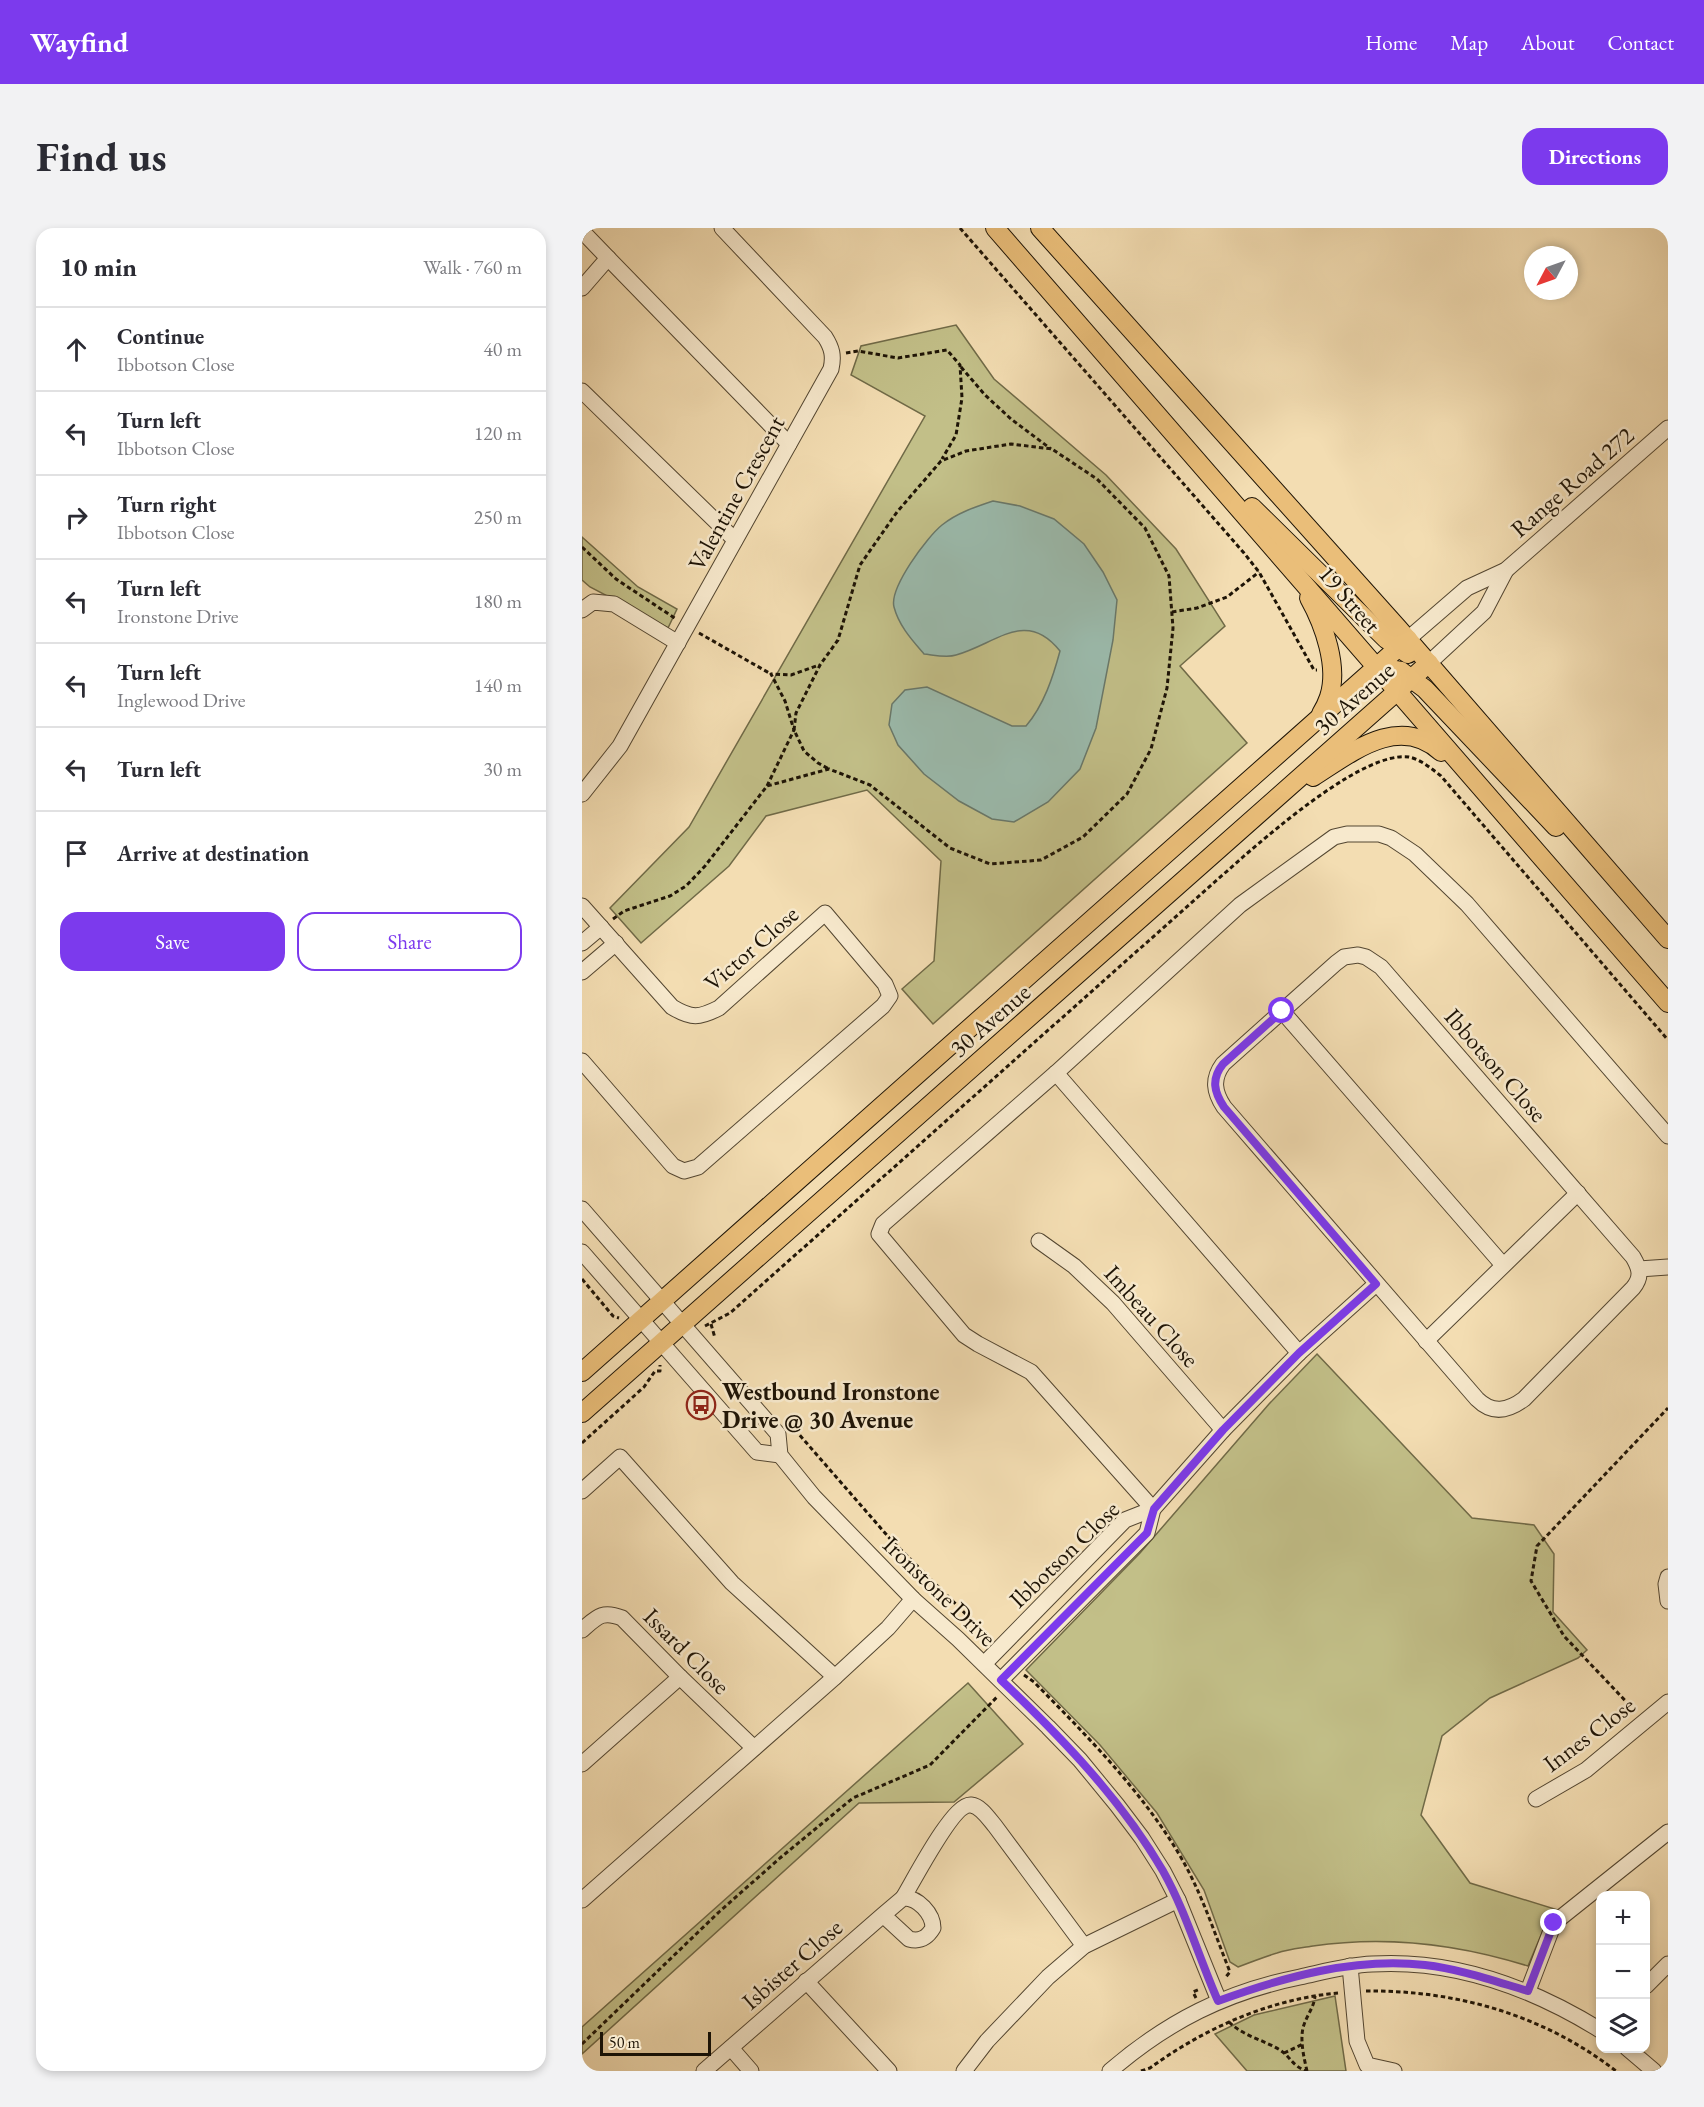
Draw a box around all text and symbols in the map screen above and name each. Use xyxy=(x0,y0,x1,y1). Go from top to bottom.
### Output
text: Wayfind xyxy=(30,24,128,60)
text: Home xyxy=(1365,29,1417,56)
text: Map xyxy=(1450,29,1488,56)
text: About xyxy=(1521,29,1574,56)
text: Contact xyxy=(1607,29,1674,56)
button: Directions xyxy=(1522,128,1668,185)
text: Find us xyxy=(36,129,167,184)
north arrow xyxy=(1524,246,1578,300)
text: 10 min xyxy=(60,250,137,284)
text: Walk · 760 m xyxy=(423,254,522,280)
text: Continue xyxy=(117,322,204,351)
icon: ahead xyxy=(60,333,93,366)
text: 40 m xyxy=(483,336,522,362)
text: Ibbotson Close xyxy=(117,351,235,377)
text: Turn left xyxy=(117,406,201,435)
street label: Valentine Crescent xyxy=(681,410,792,576)
icon: left xyxy=(60,417,93,450)
text: 120 m xyxy=(474,420,522,446)
street label: Range Road 272 xyxy=(1504,420,1640,544)
text: Ibbotson Close xyxy=(117,435,235,461)
text: Turn right xyxy=(117,490,216,519)
icon: right xyxy=(60,501,93,534)
text: 250 m xyxy=(474,504,522,530)
text: Ibbotson Close xyxy=(117,519,235,545)
street label: 19 Street xyxy=(1312,558,1388,640)
text: Turn left xyxy=(117,574,201,603)
icon: left xyxy=(60,585,93,618)
text: 180 m xyxy=(474,588,522,614)
text: Ironstone Drive xyxy=(117,603,239,629)
street label: 30 Avenue xyxy=(1307,655,1401,741)
text: Turn left xyxy=(117,658,201,687)
icon: left xyxy=(60,669,93,702)
text: 140 m xyxy=(474,672,522,698)
text: Inglewood Drive xyxy=(117,687,246,713)
icon: left xyxy=(60,753,93,786)
text: Turn left xyxy=(117,755,201,784)
text: 30 m xyxy=(483,756,522,782)
icon: arrive xyxy=(60,837,93,870)
text: Arrive at destination xyxy=(117,839,309,868)
street label: Victor Close xyxy=(697,898,805,998)
button: Save xyxy=(60,912,285,971)
button: Share xyxy=(297,912,522,971)
street label: 30 Avenue xyxy=(943,977,1037,1063)
route start xyxy=(1268,997,1294,1023)
street label: Ibbotson Close xyxy=(1438,1002,1554,1128)
street label: Imbeau Close xyxy=(1098,1258,1206,1374)
place label: Westbound Ironstone Drive @ 30 Avenue xyxy=(722,1376,940,1435)
bus stop icon: Westbound Ironstone Drive @ 30 Avenue xyxy=(685,1389,717,1421)
street label: Ibbotson Close xyxy=(1002,1494,1126,1614)
street label: Ironstone Drive xyxy=(877,1529,1003,1653)
street label: Issard Close xyxy=(637,1601,737,1701)
street label: Innes Close xyxy=(1537,1689,1641,1779)
map controls xyxy=(1596,1891,1650,2053)
button: + xyxy=(1596,1891,1650,1945)
route end xyxy=(1540,1909,1566,1935)
street label: Isbister Close xyxy=(735,1912,849,2016)
button: − xyxy=(1596,1945,1650,1999)
button: layers xyxy=(1596,1999,1650,2053)
scale bar xyxy=(600,2029,711,2056)
text: 50 m xyxy=(609,2032,640,2053)

